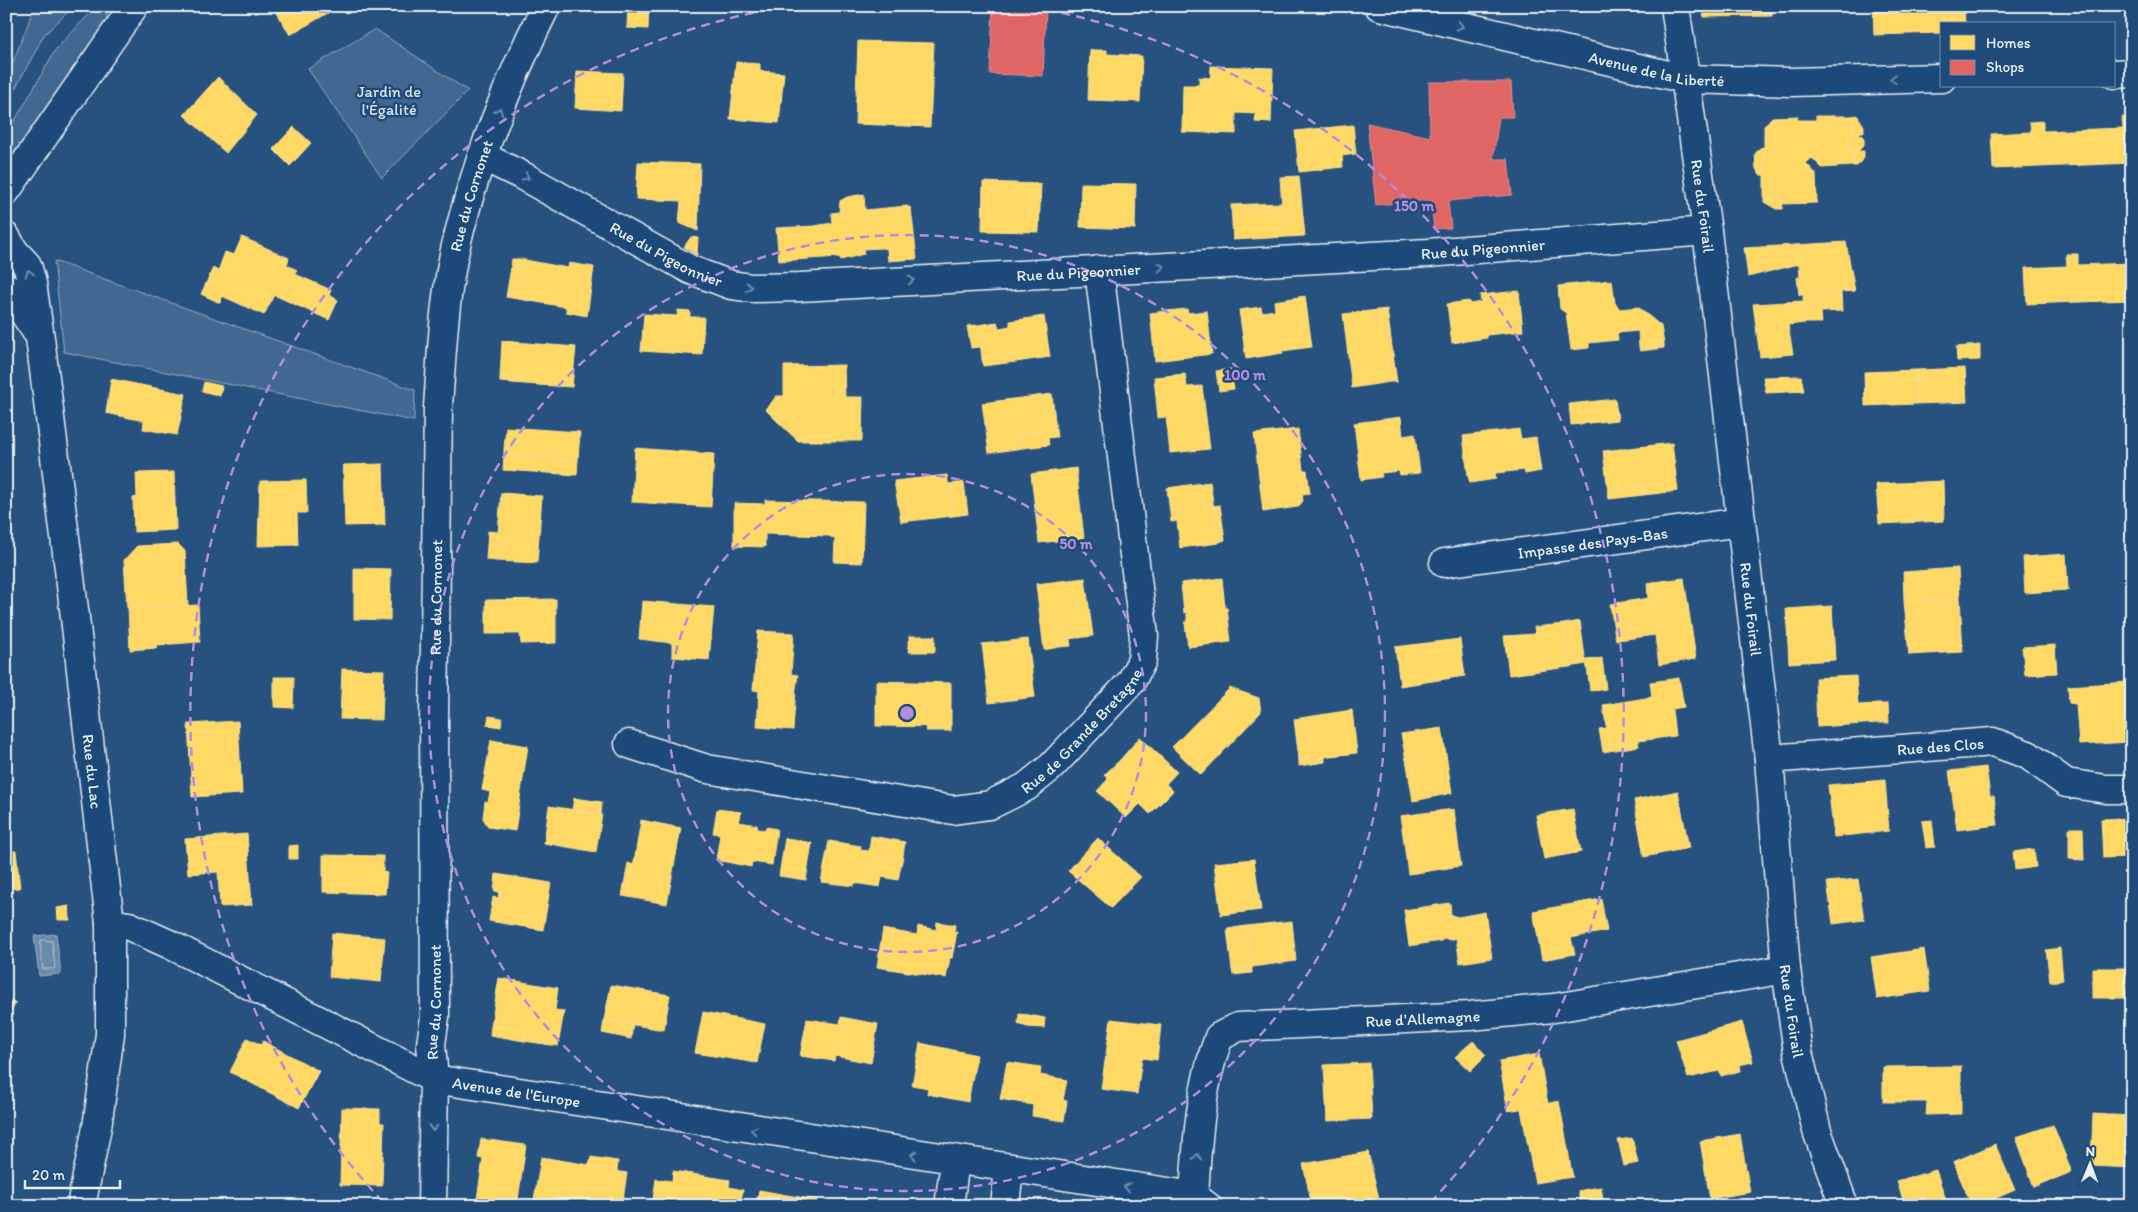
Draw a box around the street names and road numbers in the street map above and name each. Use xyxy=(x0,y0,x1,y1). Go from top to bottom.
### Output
street label: Avenue de la Liberté xyxy=(1587,47,1725,90)
street label: Rue du Cornonet xyxy=(446,137,497,254)
street label: Rue du Foirail xyxy=(1687,158,1719,254)
street label: Rue du Pigeonnier xyxy=(607,218,725,291)
street label: Rue du Pigeonnier xyxy=(1420,235,1546,263)
street label: Rue du Pigeonnier xyxy=(1016,260,1141,285)
street label: Impasse des Pays-Bas xyxy=(1516,523,1669,563)
street label: Rue du Cornonet xyxy=(426,540,446,655)
street label: Rue du Foirail xyxy=(1736,561,1766,658)
street label: Rue de Grande Bretagne xyxy=(1017,665,1146,798)
street label: Rue du Lac xyxy=(78,733,106,810)
street label: Rue des Clos xyxy=(1896,734,1985,759)
street label: Rue du Cornonet xyxy=(422,945,446,1061)
street label: Rue du Foirail xyxy=(1775,963,1808,1060)
street label: Rue d'Allemagne xyxy=(1365,1006,1481,1031)
street label: Avenue de l'Europe xyxy=(451,1073,582,1111)

